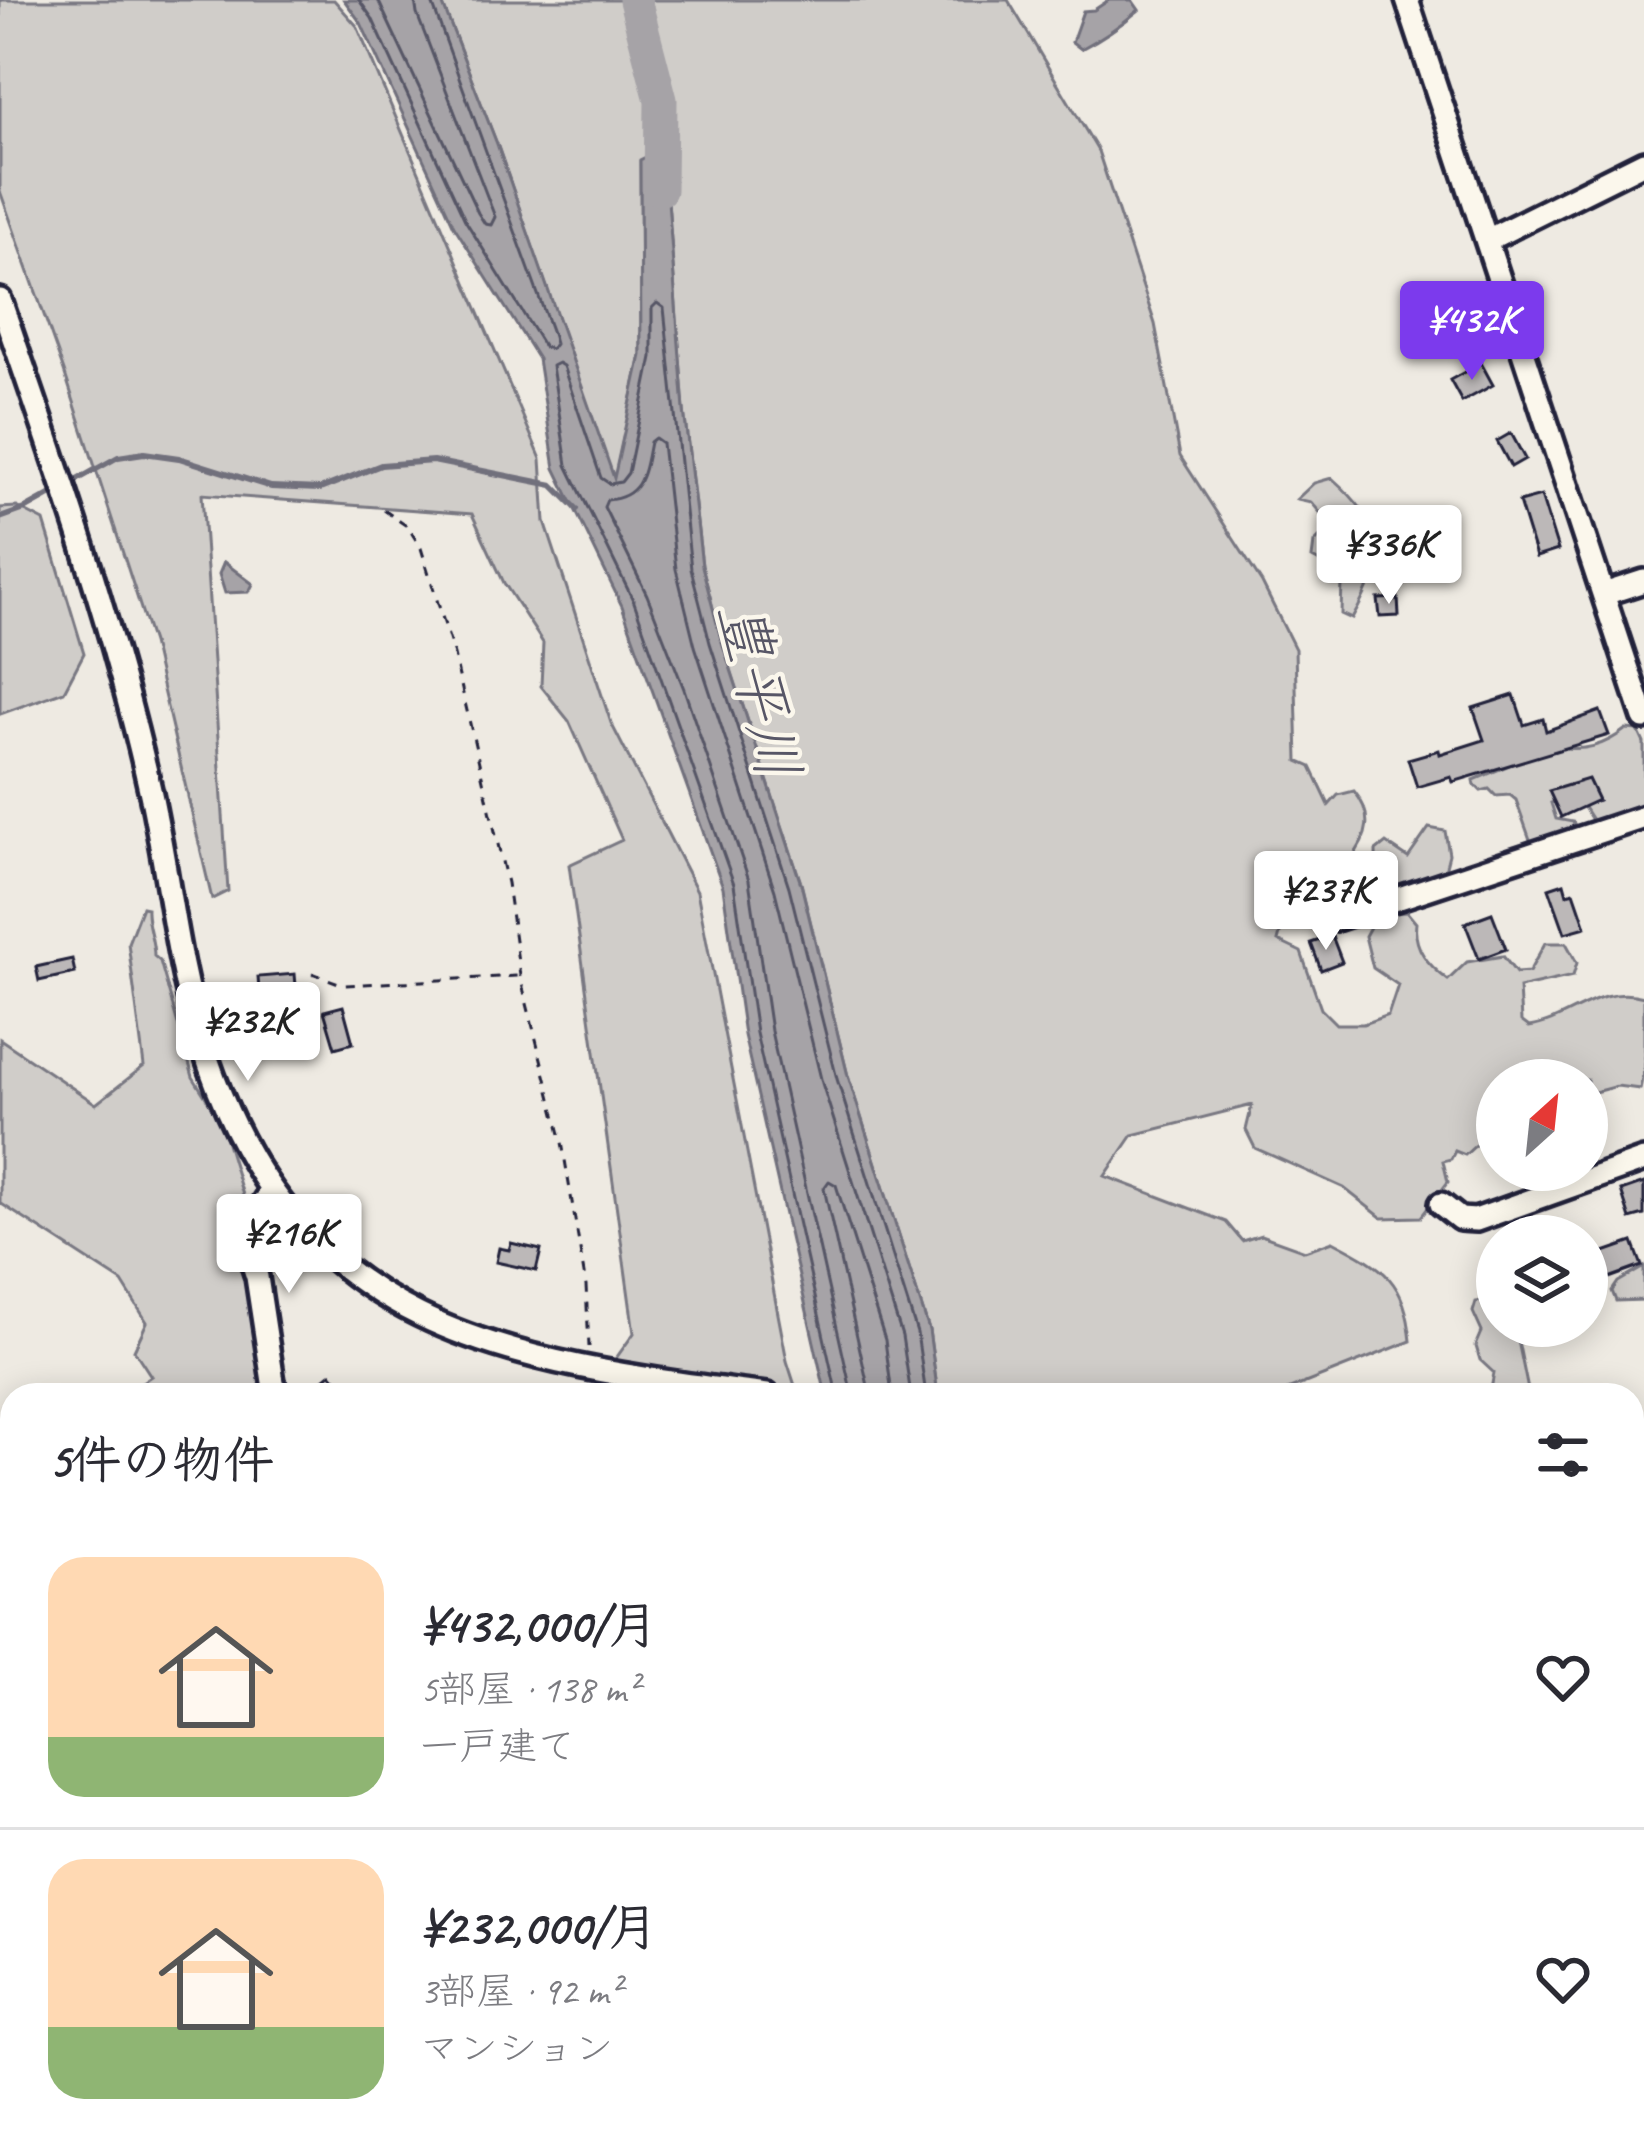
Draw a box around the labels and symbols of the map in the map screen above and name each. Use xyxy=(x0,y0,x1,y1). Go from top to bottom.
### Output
pin: ¥432K xyxy=(1388,281,1556,383)
pin: ¥336K xyxy=(1305,505,1473,607)
water label: 豊平川 xyxy=(703,594,817,786)
pin: ¥237K xyxy=(1242,851,1410,953)
pin: ¥232K xyxy=(164,982,332,1084)
north arrow xyxy=(1476,1059,1608,1191)
pin: ¥216K xyxy=(205,1194,373,1296)

